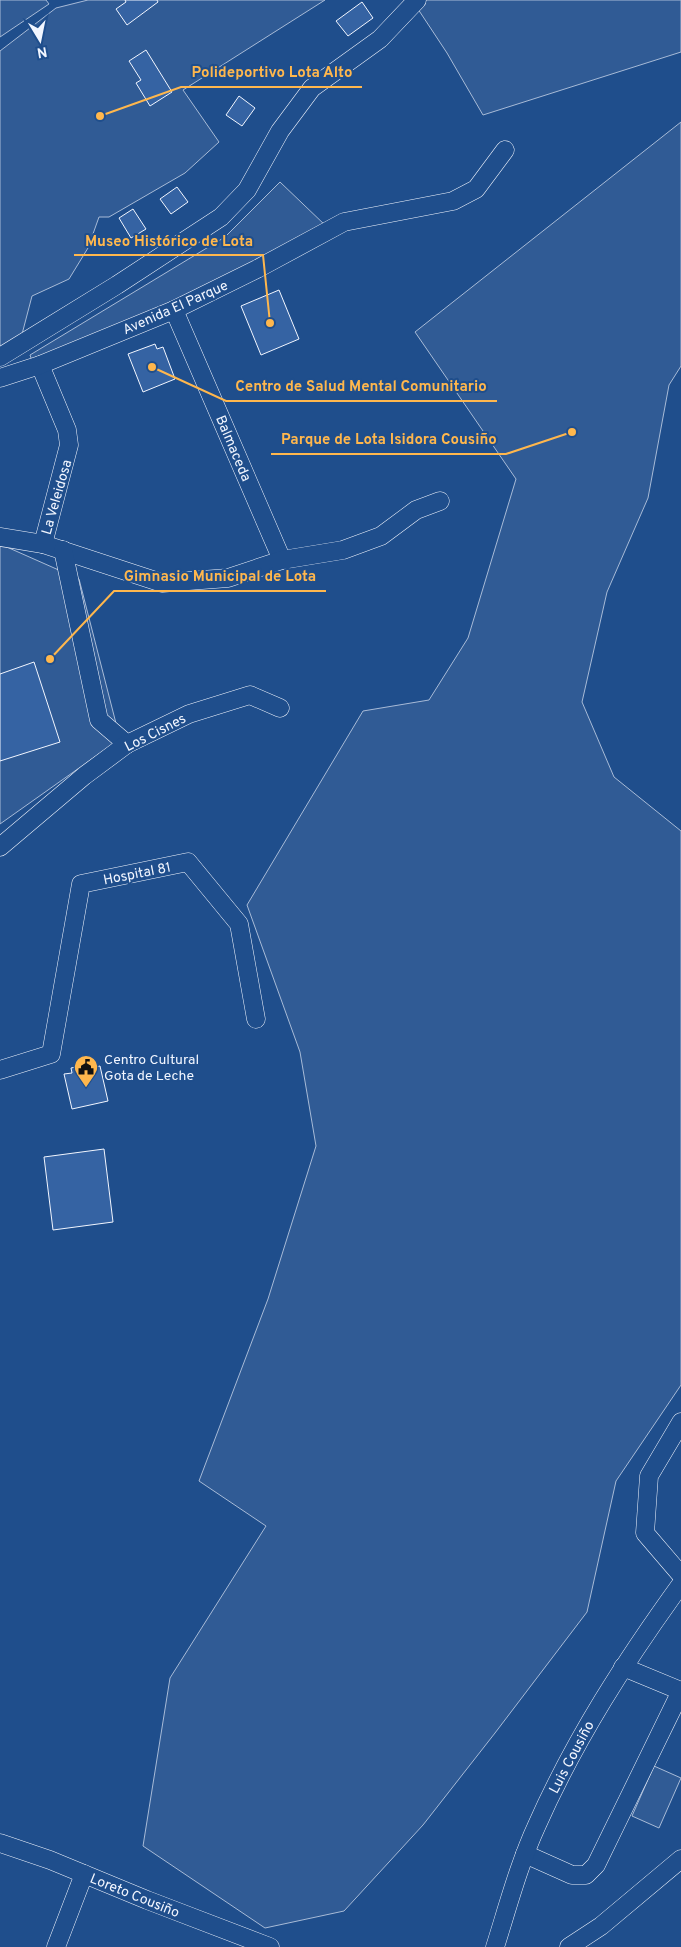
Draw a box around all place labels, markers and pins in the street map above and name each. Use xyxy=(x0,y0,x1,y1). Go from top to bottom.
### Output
callout: Polideportivo Lota Alto xyxy=(181,57,362,87)
callout: Museo Histórico de Lota xyxy=(74,225,263,255)
callout: Centro de Salud Mental Comunitario xyxy=(226,371,497,401)
callout: Parque de Lota Isidora Cousiño xyxy=(271,424,506,454)
callout: Gimnasio Municipal de Lota xyxy=(114,561,326,591)
place label: Centro Cultural Gota de Leche xyxy=(104,1052,199,1085)
public building icon: Centro Cultural Gota de Leche xyxy=(73,1054,99,1088)

